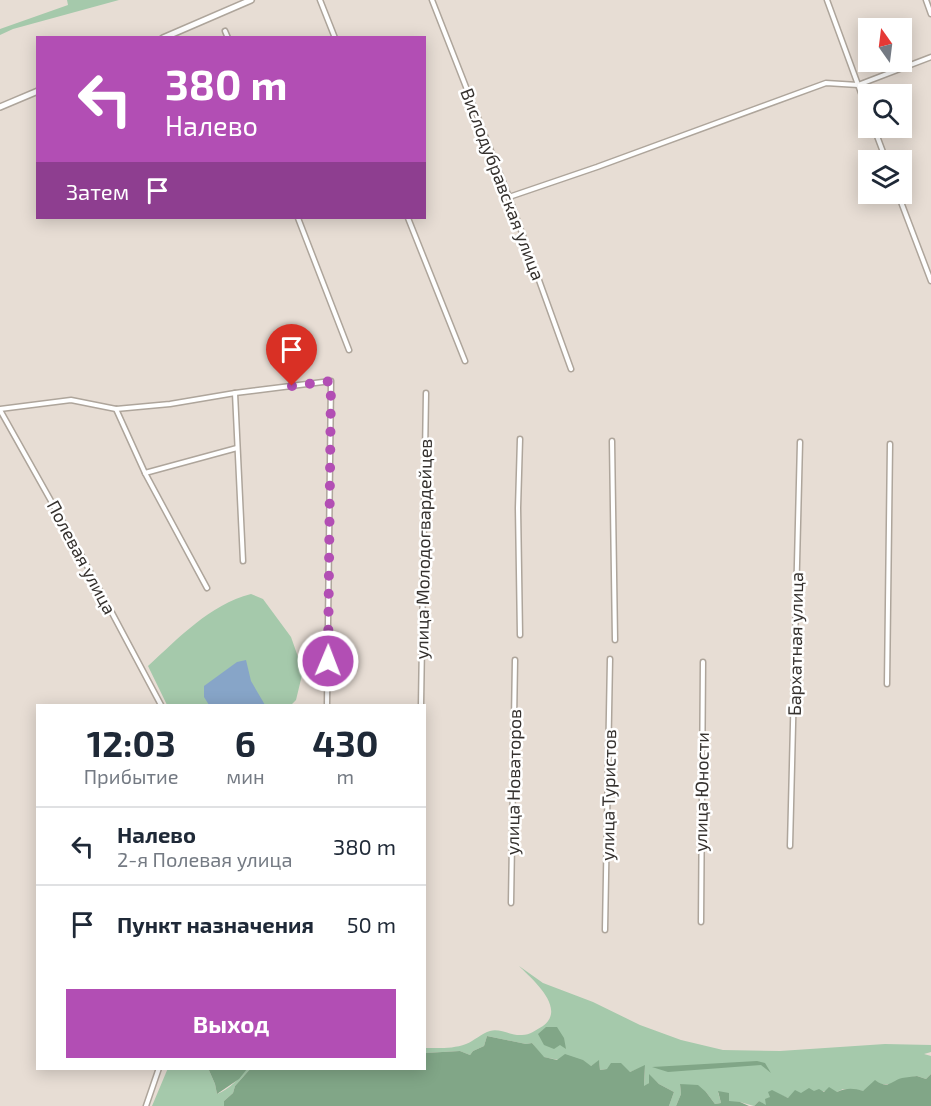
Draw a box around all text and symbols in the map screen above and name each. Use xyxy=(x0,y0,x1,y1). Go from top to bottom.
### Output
north arrow xyxy=(858,18,912,72)
map controls xyxy=(858,18,912,204)
text: 380 m xyxy=(165,58,288,108)
icon: left xyxy=(66,60,144,138)
button: search xyxy=(858,84,912,138)
street label: Вислодубравская улица xyxy=(456,85,550,283)
text: Налево xyxy=(165,109,258,141)
button: layers xyxy=(858,150,912,204)
icon: arrive xyxy=(141,174,174,207)
text: Затем xyxy=(66,178,129,204)
pin xyxy=(266,324,317,386)
icon: arrive xyxy=(275,333,308,366)
street label: улица Молодогвардейцев xyxy=(410,438,436,660)
street label: Полевая улица xyxy=(43,496,121,618)
street label: Бархатная улица xyxy=(783,572,807,716)
position arrow xyxy=(296,629,360,693)
street label: улица Новаторов xyxy=(501,709,525,855)
text: 12:03 xyxy=(87,721,176,764)
text: 6 xyxy=(235,721,256,764)
text: 430 xyxy=(312,721,378,764)
street label: улица Туристов xyxy=(596,729,620,861)
street label: улица Юности xyxy=(689,732,713,852)
text: Прибытие xyxy=(84,764,179,788)
text: мин xyxy=(226,764,265,788)
text: m xyxy=(337,764,354,788)
text: Налево xyxy=(117,821,196,847)
icon: left xyxy=(66,830,99,863)
text: 380 m xyxy=(333,833,396,859)
text: 2-я Полевая улица xyxy=(117,847,293,871)
icon: arrive xyxy=(66,908,99,941)
text: Пункт назначения xyxy=(117,911,314,937)
text: 50 m xyxy=(347,911,396,937)
button: Выход xyxy=(66,989,396,1058)

